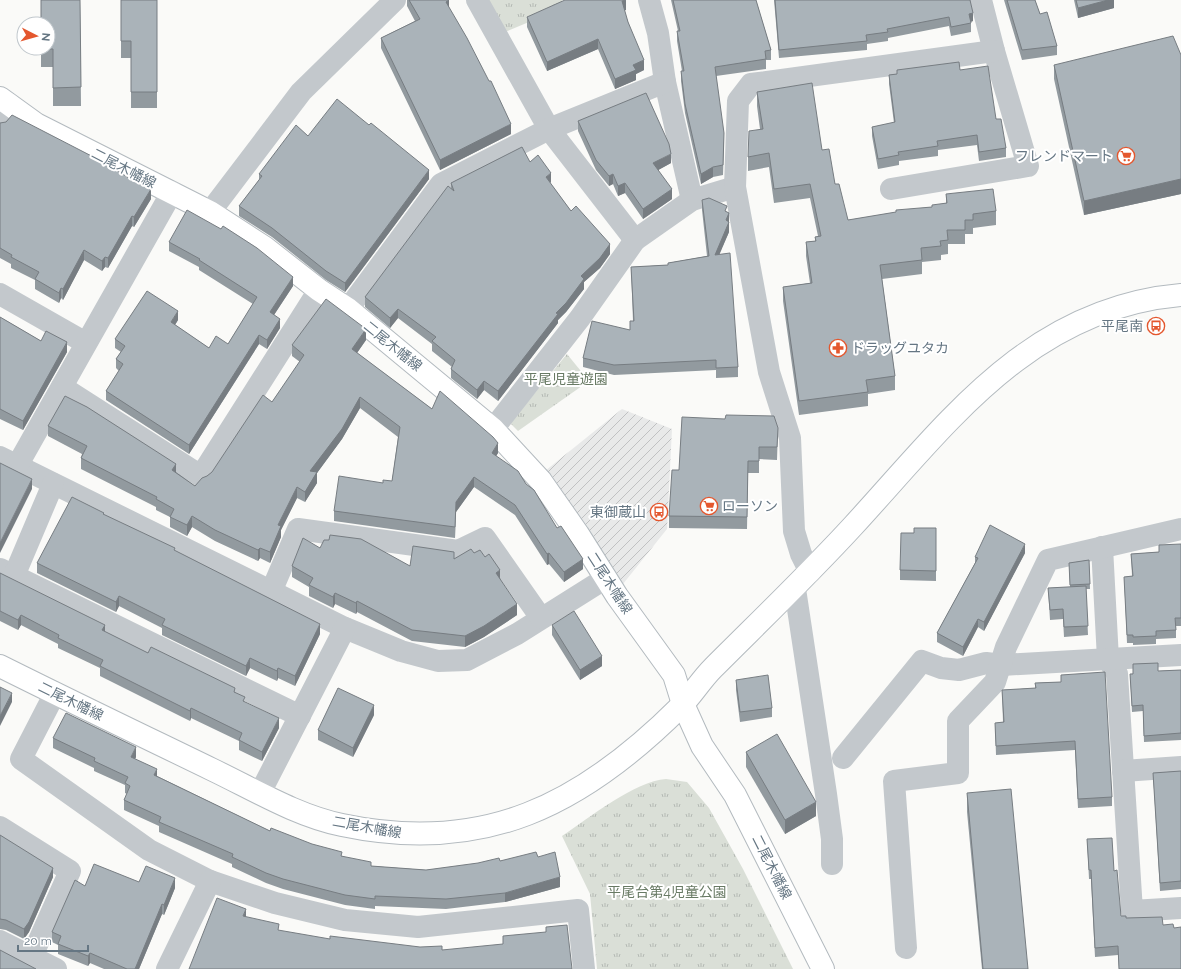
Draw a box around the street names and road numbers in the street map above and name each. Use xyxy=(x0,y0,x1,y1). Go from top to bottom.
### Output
street label: 二尾木幡線 xyxy=(89,145,159,191)
street label: 二尾木幡線 xyxy=(361,318,425,374)
street label: 二尾木幡線 xyxy=(584,549,636,617)
street label: 二尾木幡線 xyxy=(36,678,106,724)
street label: 二尾木幡線 xyxy=(331,813,403,841)
street label: 二尾木幡線 xyxy=(749,832,795,902)

